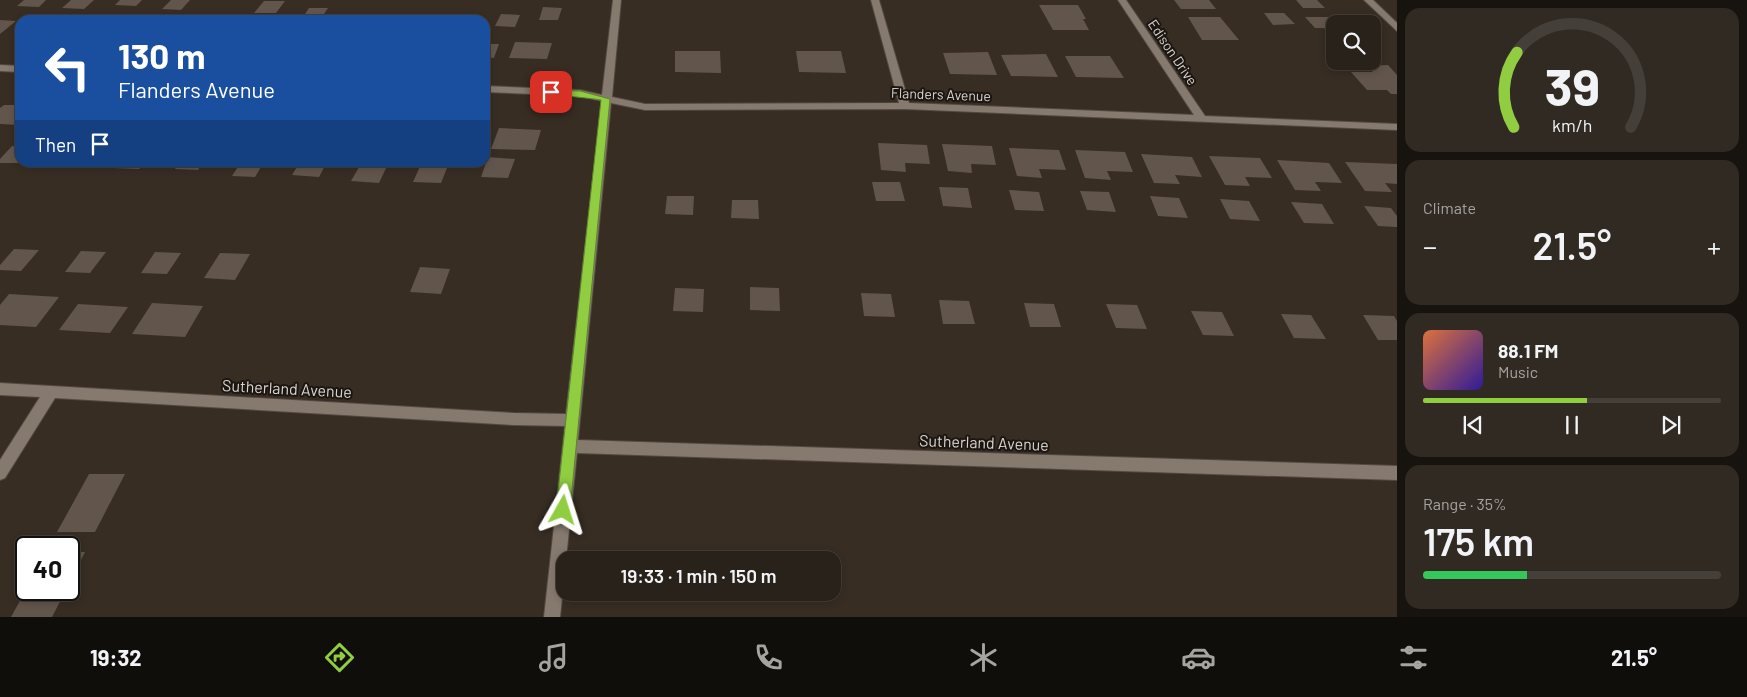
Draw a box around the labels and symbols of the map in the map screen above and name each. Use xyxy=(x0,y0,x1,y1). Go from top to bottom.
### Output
street label: Edison Drive xyxy=(1145,16,1201,88)
pin xyxy=(530,71,572,113)
street label: Flanders Avenue xyxy=(891,84,991,104)
street label: Sutherland Avenue xyxy=(222,375,352,401)
street label: Sutherland Avenue xyxy=(919,430,1049,454)
position arrow xyxy=(536,483,588,535)
speed limit sign: 40 xyxy=(15,536,80,601)

